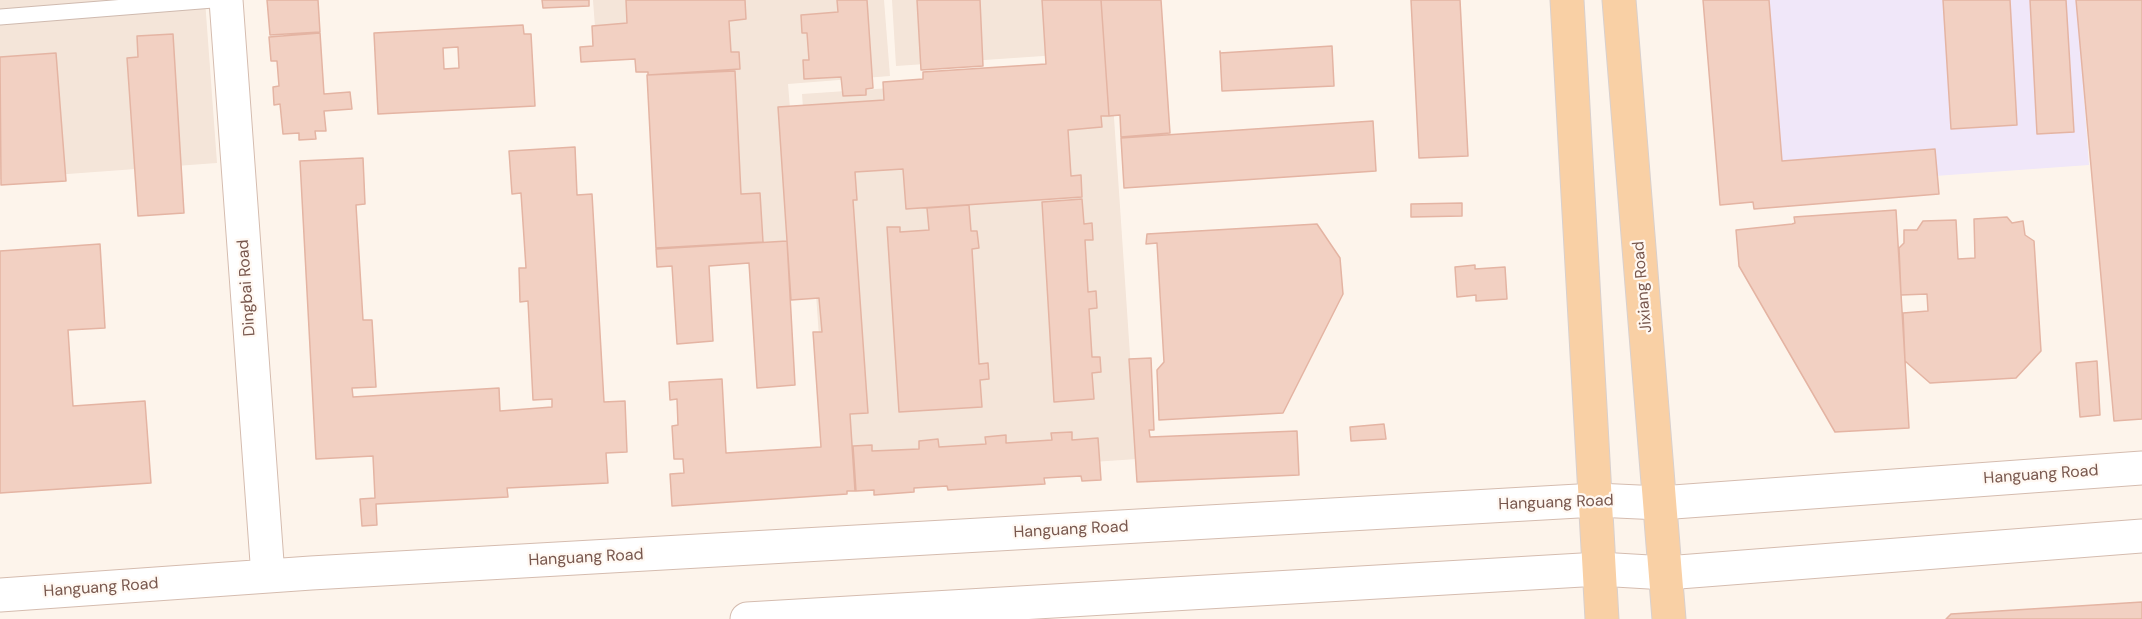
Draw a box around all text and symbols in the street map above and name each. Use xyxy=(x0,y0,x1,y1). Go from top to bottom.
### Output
street label: Dingbai Road xyxy=(234,239,260,337)
street label: Jixiang Road xyxy=(1629,240,1657,334)
street label: Hanguang Road xyxy=(1983,461,2099,489)
street label: Hanguang Road xyxy=(1498,491,1614,515)
street label: Hanguang Road xyxy=(1013,517,1129,543)
street label: Hanguang Road xyxy=(528,545,644,571)
street label: Hanguang Road xyxy=(43,574,159,602)

